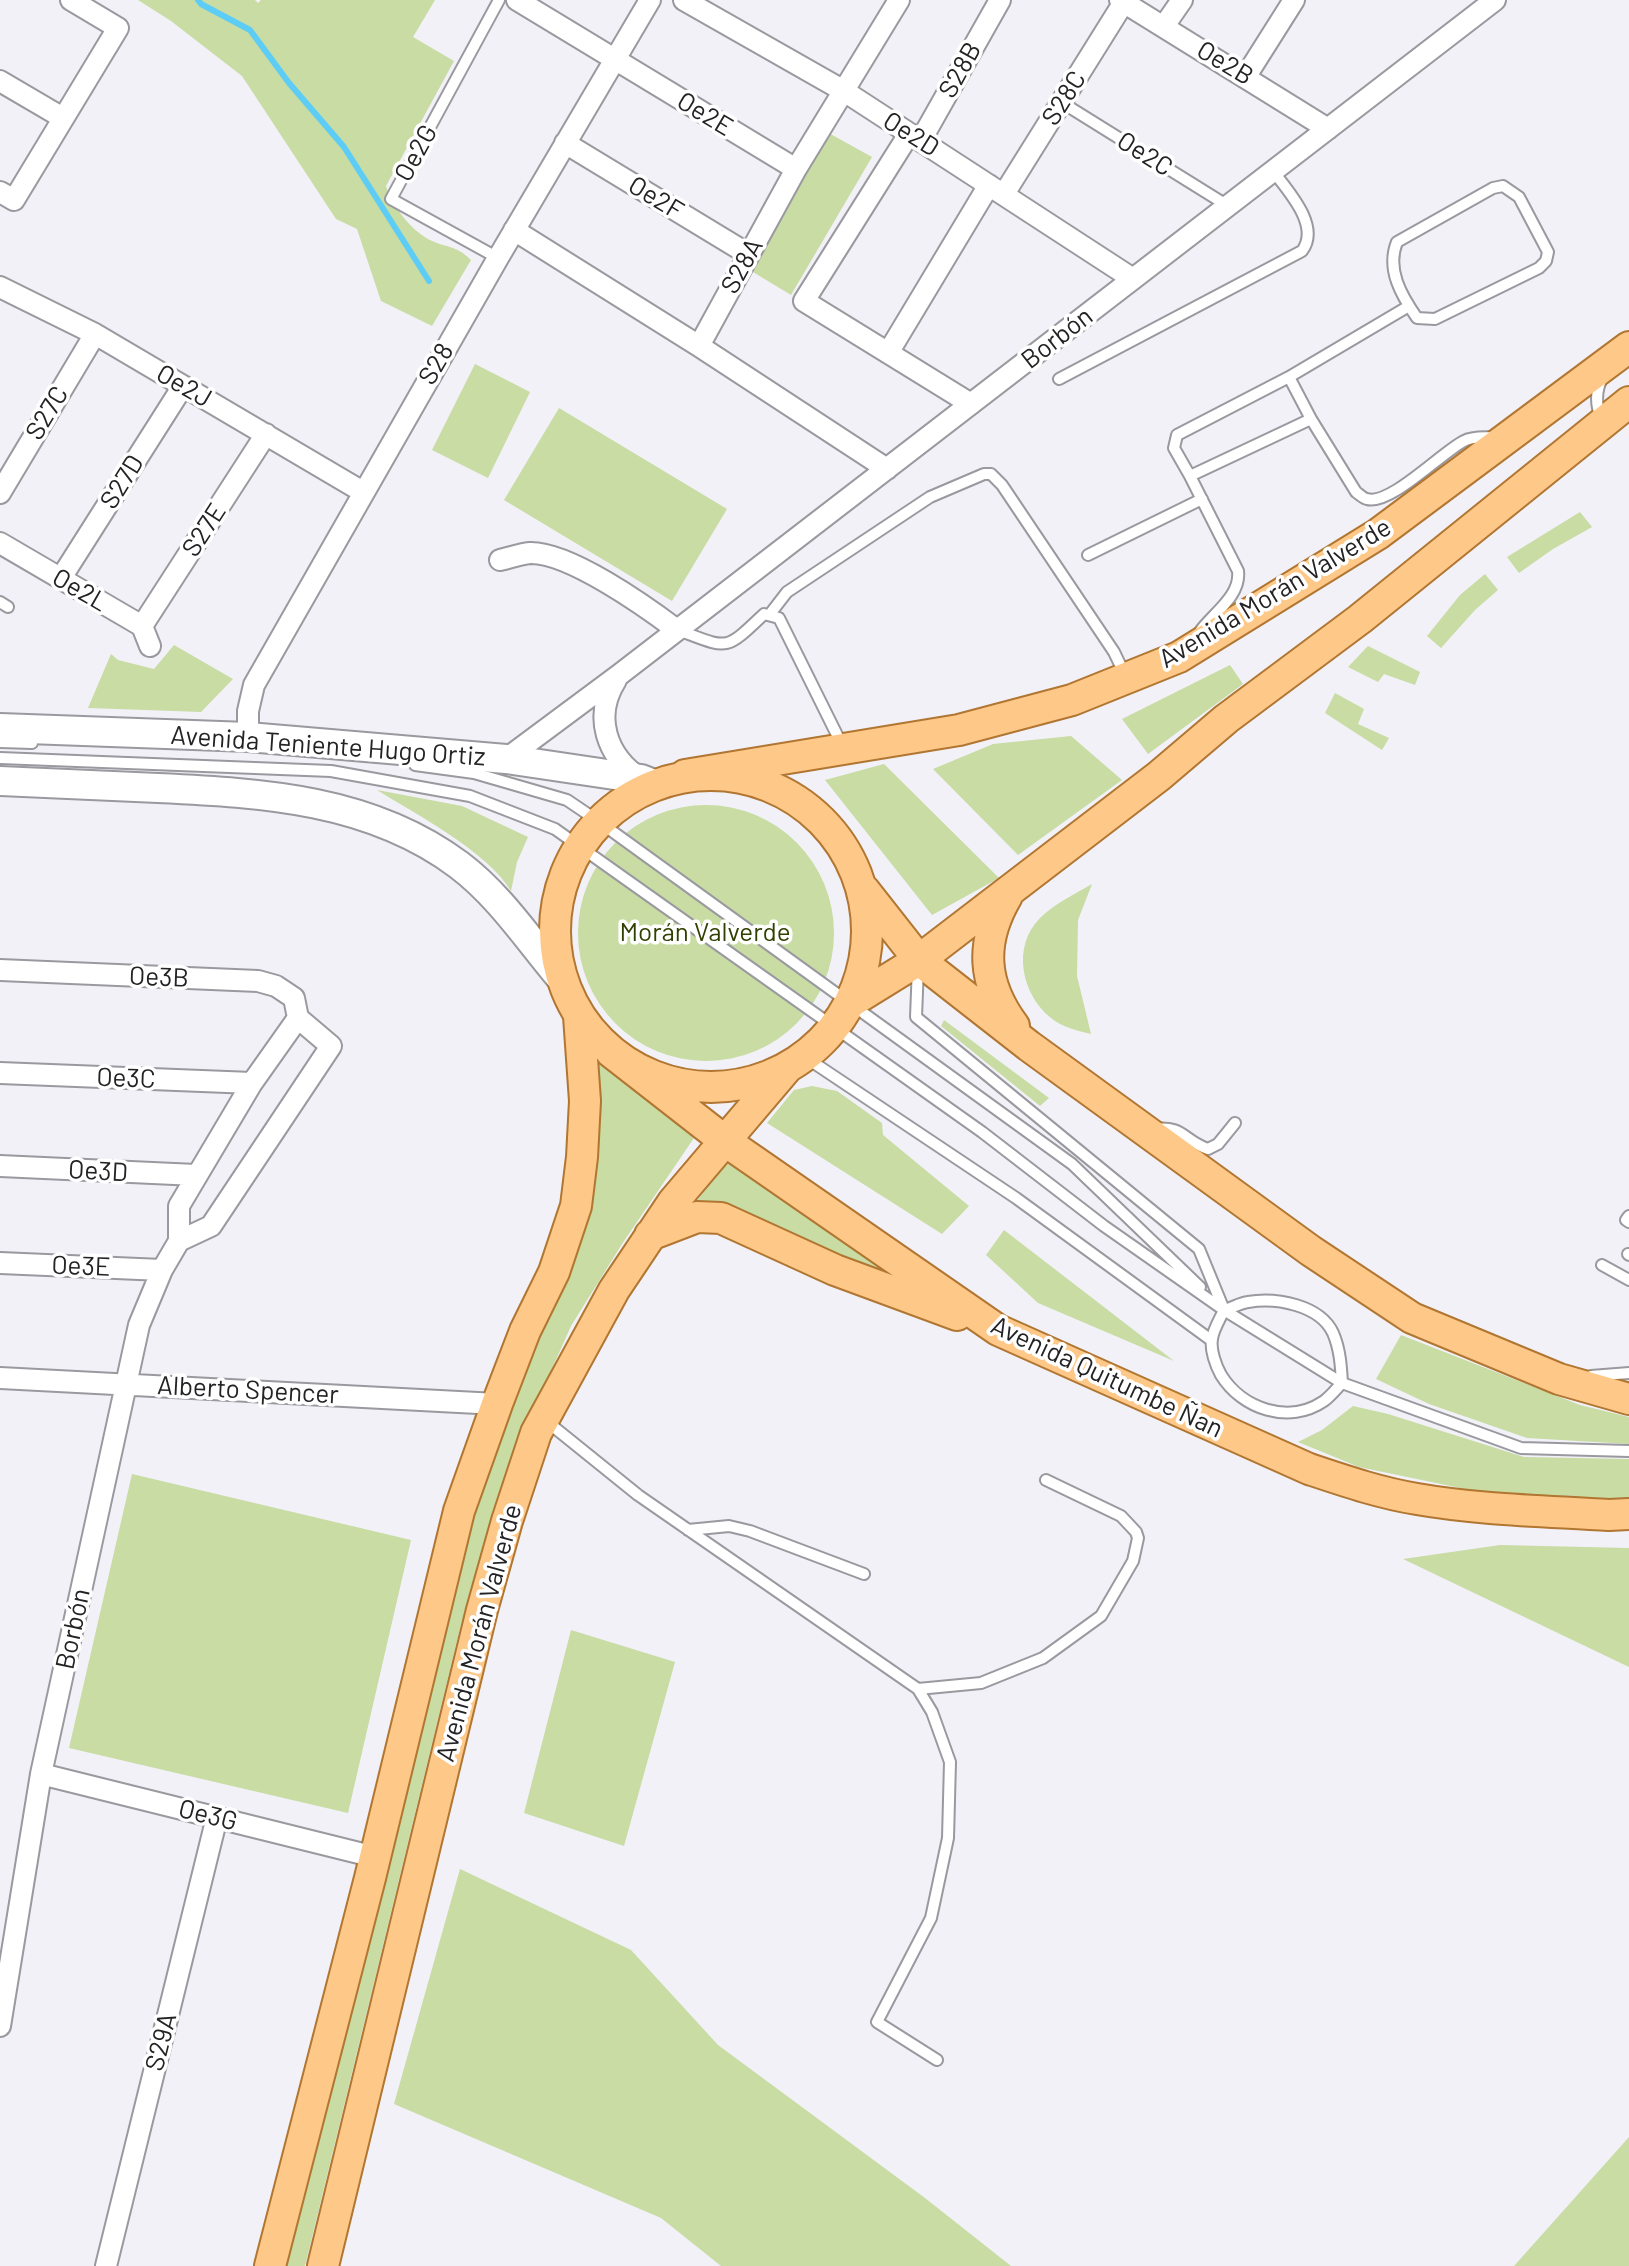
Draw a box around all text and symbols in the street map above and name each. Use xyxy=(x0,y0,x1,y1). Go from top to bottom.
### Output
street label: Oe2B xyxy=(1191,34,1259,92)
street label: S28B xyxy=(932,37,988,103)
street label: S28C xyxy=(1035,65,1093,131)
street label: Oe2E xyxy=(671,85,739,143)
street label: Oe2D xyxy=(877,105,945,163)
street label: Oe2G xyxy=(388,119,444,187)
street label: Oe2C xyxy=(1111,125,1179,183)
street label: Oe2F xyxy=(623,170,689,226)
street label: S28A xyxy=(714,233,770,299)
street label: Borbón xyxy=(1015,300,1099,376)
street label: S28 xyxy=(412,338,460,390)
street label: Oe2J xyxy=(151,358,217,414)
street label: S27C xyxy=(19,380,75,446)
street label: S27D xyxy=(94,449,150,515)
street label: S27E xyxy=(175,498,233,562)
street label: Avenida Morán Valverde xyxy=(1153,511,1397,675)
street label: Oe2L xyxy=(47,562,113,618)
street label: Avenida Teniente Hugo Ortiz xyxy=(170,719,486,773)
park label: Morán Valverde xyxy=(619,916,791,948)
street label: Oe3B xyxy=(129,960,189,994)
street label: Oe3C xyxy=(96,1061,156,1095)
street label: Oe3D xyxy=(67,1154,129,1188)
street label: Oe3E xyxy=(51,1249,111,1283)
street label: Avenida Quitumbe Ñan xyxy=(986,1310,1228,1444)
street label: Alberto Spencer xyxy=(156,1370,340,1410)
street label: Avenida Morán Valverde xyxy=(430,1501,528,1765)
street label: Borbón xyxy=(49,1586,97,1672)
street label: Oe3G xyxy=(175,1793,241,1837)
street label: S29A xyxy=(139,2010,183,2074)

